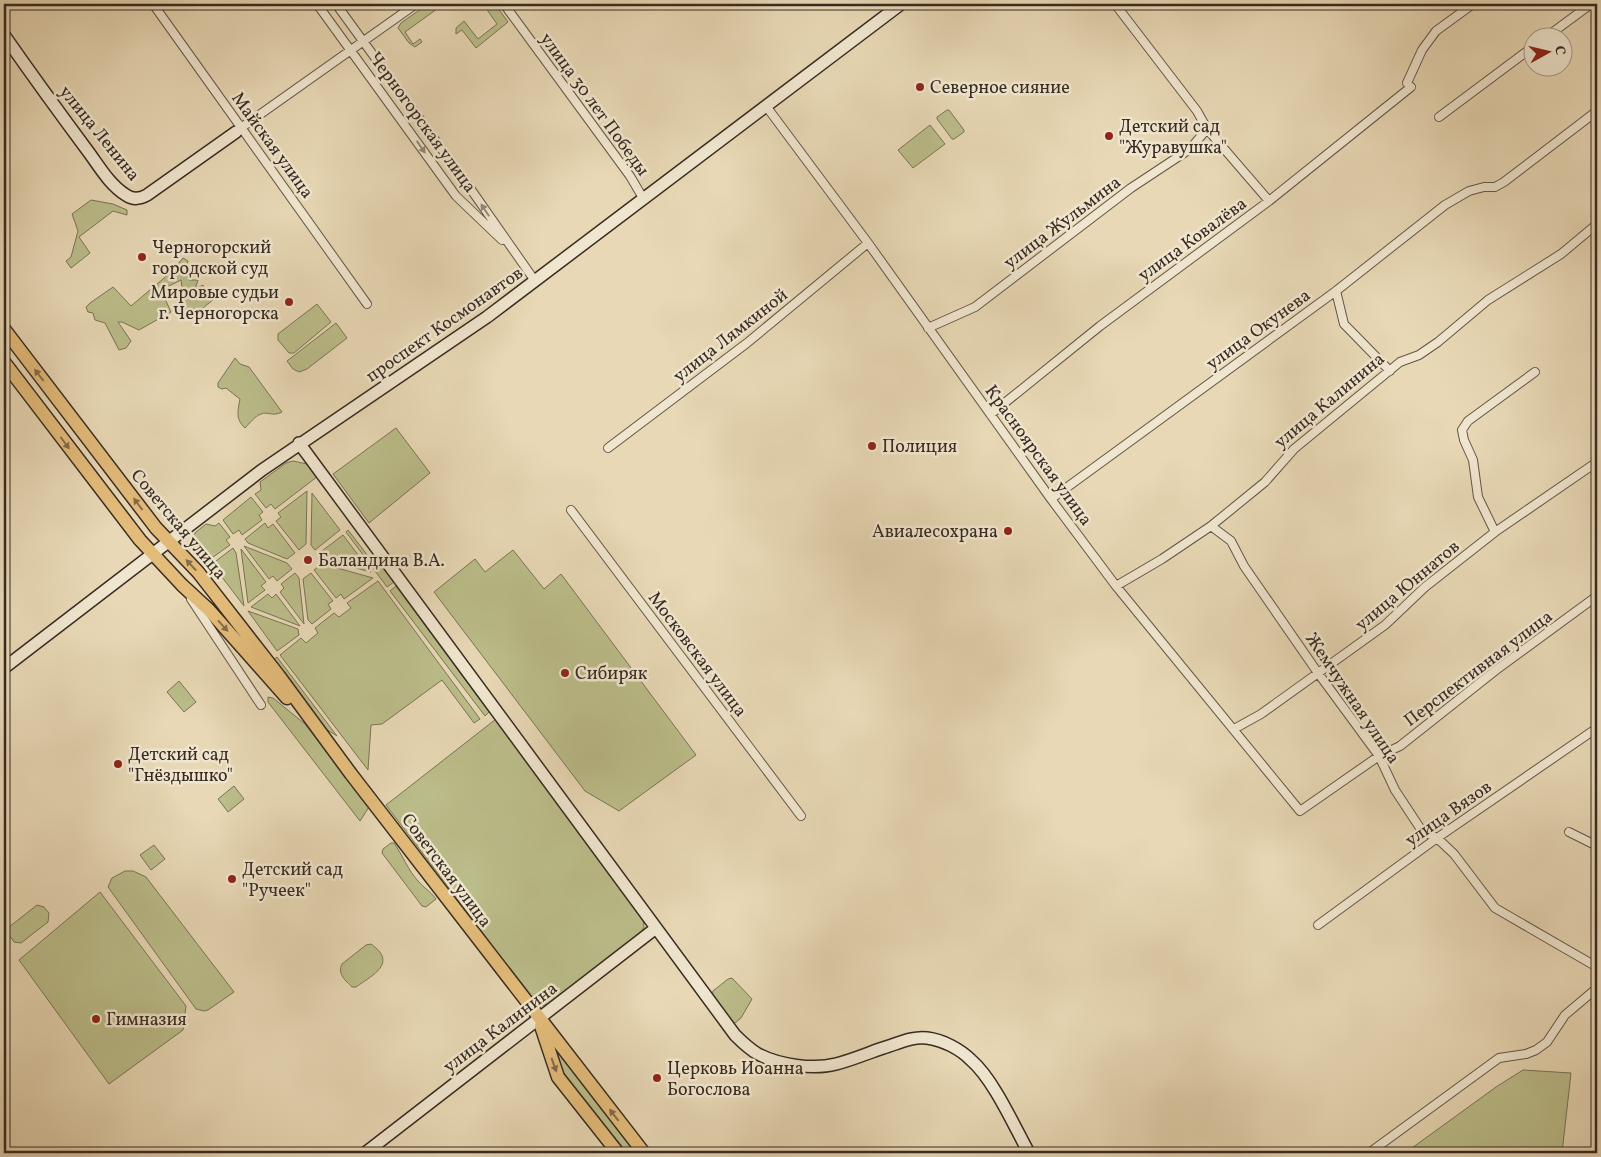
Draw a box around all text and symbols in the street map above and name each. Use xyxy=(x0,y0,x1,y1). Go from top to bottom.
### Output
street label: улица 30 лет Победы xyxy=(533,28,655,182)
north arrow xyxy=(1524,28,1574,78)
text: С xyxy=(1549,45,1569,56)
street label: Черногорская улица xyxy=(362,47,481,198)
place label: Северное сияние xyxy=(930,76,1070,101)
street label: улица Ленина xyxy=(53,81,145,187)
marker: Северное сияние xyxy=(914,81,926,93)
street label: Майская улица xyxy=(225,88,319,204)
place label: Детский сад "Журавушка" xyxy=(1119,115,1227,161)
marker: Детский сад "Журавушка" xyxy=(1103,130,1115,142)
one-way arrow xyxy=(416,140,426,154)
street label: улица Жульмина xyxy=(999,171,1127,276)
street label: улица Ковалёва xyxy=(1133,192,1253,288)
one-way arrow xyxy=(480,203,490,217)
place label: Черногорский городской суд xyxy=(152,236,271,282)
marker: Черногорский городской суд xyxy=(136,251,148,263)
street label: проспект Космонавтов xyxy=(361,261,529,389)
place label: Мировые судьи г. Черногорска xyxy=(150,281,279,327)
street label: улица Лямкиной xyxy=(668,283,794,389)
street label: улица Окунева xyxy=(1201,284,1316,377)
marker: Мировые судьи г. Черногорска xyxy=(283,296,295,308)
street label: улица Калинина xyxy=(1269,347,1391,455)
one-way arrow xyxy=(34,368,44,382)
street label: Красноярская улица xyxy=(978,380,1098,532)
place label: Полиция xyxy=(882,435,957,460)
one-way arrow xyxy=(60,436,70,450)
marker: Полиция xyxy=(866,440,878,452)
street label: Советская улица xyxy=(124,464,231,586)
one-way arrow xyxy=(132,498,143,511)
place label: Авиалесохрана xyxy=(872,520,998,545)
marker: Авиалесохрана xyxy=(1002,525,1014,537)
street label: улица Юннатов xyxy=(1350,535,1466,637)
place label: Баландина В.А. xyxy=(318,549,445,574)
marker: Баландина В.А. xyxy=(302,554,314,566)
one-way arrow xyxy=(185,559,197,571)
street label: Московская улица xyxy=(641,587,752,723)
street label: Перспективная улица xyxy=(1399,605,1559,733)
one-way arrow xyxy=(217,620,229,632)
street label: Жемчужная улица xyxy=(1298,628,1405,769)
place label: Сибиряк xyxy=(575,662,648,687)
marker: Сибиряк xyxy=(559,667,571,679)
place label: Детский сад "Гнёздышко" xyxy=(128,743,233,789)
marker: Детский сад "Гнёздышко" xyxy=(112,758,124,770)
street label: улица Вязов xyxy=(1400,775,1497,853)
street label: Советская улица xyxy=(395,809,497,933)
place label: Детский сад "Ручеек" xyxy=(242,858,343,904)
marker: Детский сад "Ручеек" xyxy=(226,873,238,885)
street label: улица Калинина xyxy=(438,977,563,1080)
place label: Гимназия xyxy=(106,1008,187,1033)
marker: Гимназия xyxy=(90,1013,102,1025)
place label: Церковь Иоанна Богослова xyxy=(667,1057,804,1103)
one-way arrow xyxy=(551,1058,558,1073)
marker: Церковь Иоанна Богослова xyxy=(651,1072,663,1084)
one-way arrow xyxy=(608,1109,619,1122)

